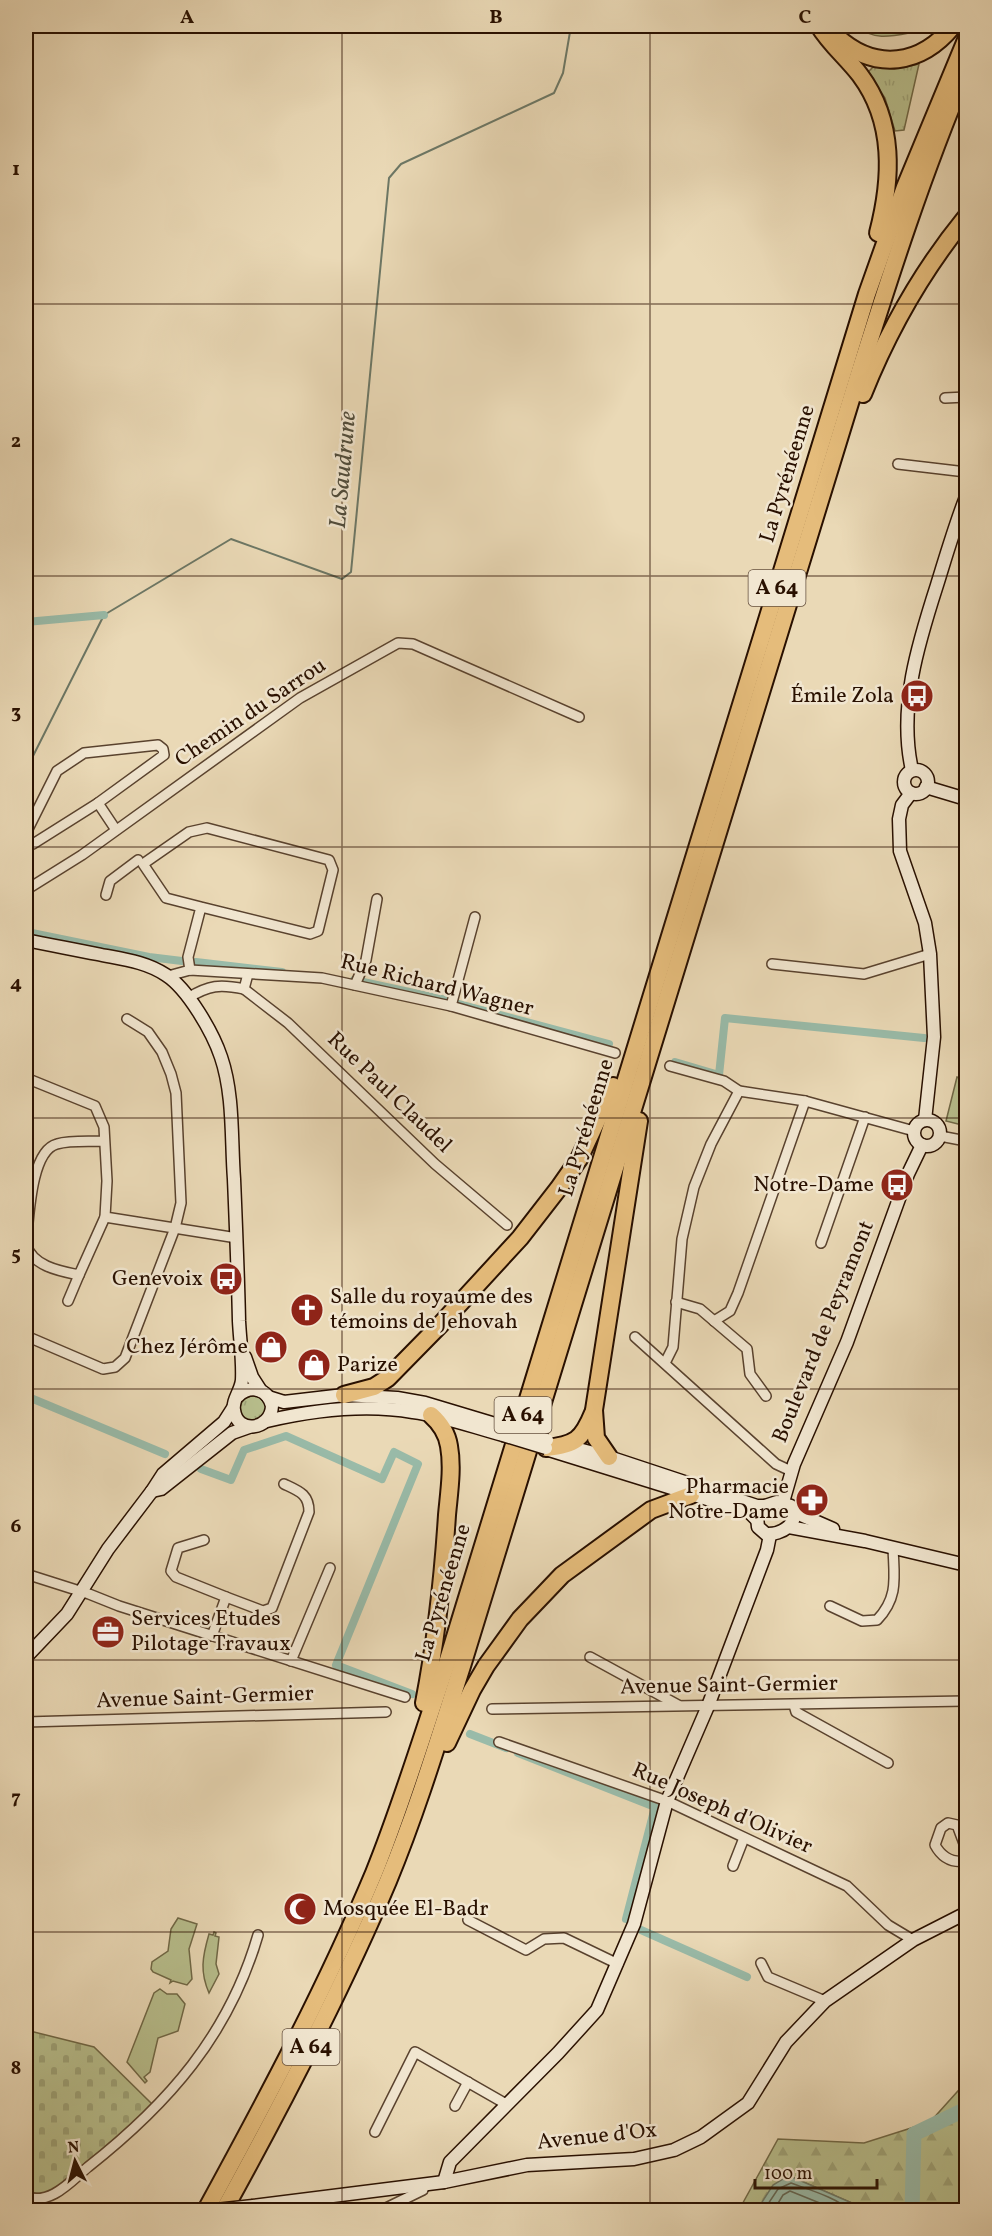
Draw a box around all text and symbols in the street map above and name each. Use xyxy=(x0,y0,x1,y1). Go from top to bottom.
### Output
text: A xyxy=(180,4,194,32)
text: B xyxy=(489,4,503,32)
text: C xyxy=(799,4,812,32)
text: 1 xyxy=(12,156,20,184)
street label: La Pyrénéenne xyxy=(752,401,824,547)
water label: La Saudrune xyxy=(322,410,366,530)
text: 2 xyxy=(11,428,21,456)
road number: A 64 xyxy=(748,570,806,606)
street label: Chemin du Sarrou xyxy=(169,651,333,775)
bus stop icon: Émile Zola xyxy=(899,678,935,714)
place label: Émile Zola xyxy=(790,681,894,712)
text: 3 xyxy=(11,699,21,727)
street label: Rue Richard Wagner xyxy=(337,947,537,1025)
text: 4 xyxy=(10,970,22,998)
street label: Rue Paul Claudel xyxy=(320,1025,458,1161)
street label: La Pyrénéenne xyxy=(551,1055,623,1201)
bus stop icon: Notre-Dame xyxy=(879,1167,915,1203)
place label: Notre-Dame xyxy=(753,1170,874,1201)
street label: Boulevard de Peyramont xyxy=(765,1216,883,1448)
text: 5 xyxy=(11,1241,21,1269)
bus stop icon: Genevoix xyxy=(208,1261,244,1297)
place label: Genevoix xyxy=(112,1264,203,1295)
place label: Salle du royaume des témoins de Jehovah xyxy=(330,1282,533,1338)
church icon: Salle du royaume des témoins de Jehovah xyxy=(289,1292,325,1328)
shop icon: Chez Jérôme xyxy=(253,1329,289,1365)
place label: Chez Jérôme xyxy=(126,1332,248,1363)
shop icon: Parize xyxy=(296,1347,332,1383)
place label: Parize xyxy=(337,1350,398,1381)
road number: A 64 xyxy=(494,1397,552,1433)
place label: Pharmacie Notre-Dame xyxy=(668,1472,789,1528)
pharmacy icon: Pharmacie Notre-Dame xyxy=(794,1482,830,1518)
text: 6 xyxy=(11,1513,22,1541)
street label: La Pyrénéenne xyxy=(408,1520,480,1666)
place label: Services Etudes Pilotage Travaux xyxy=(131,1604,291,1660)
office icon: Services Etudes Pilotage Travaux xyxy=(90,1614,126,1650)
street label: Avenue Saint-Germier xyxy=(620,1669,838,1703)
street label: Avenue Saint-Germier xyxy=(96,1679,314,1717)
street label: Rue Joseph d'Olivier xyxy=(627,1755,817,1863)
text: 7 xyxy=(11,1784,21,1812)
mosque icon: Mosquée El-Badr xyxy=(282,1891,318,1927)
place label: Mosquée El-Badr xyxy=(323,1894,489,1925)
road number: A 64 xyxy=(282,2029,340,2065)
text: 8 xyxy=(11,2055,21,2083)
street label: Avenue d'Ox xyxy=(535,2115,659,2159)
north arrow xyxy=(45,2131,105,2191)
text: N xyxy=(67,2136,81,2160)
scale bar xyxy=(755,2152,876,2190)
text: 100 m xyxy=(764,2162,813,2187)

